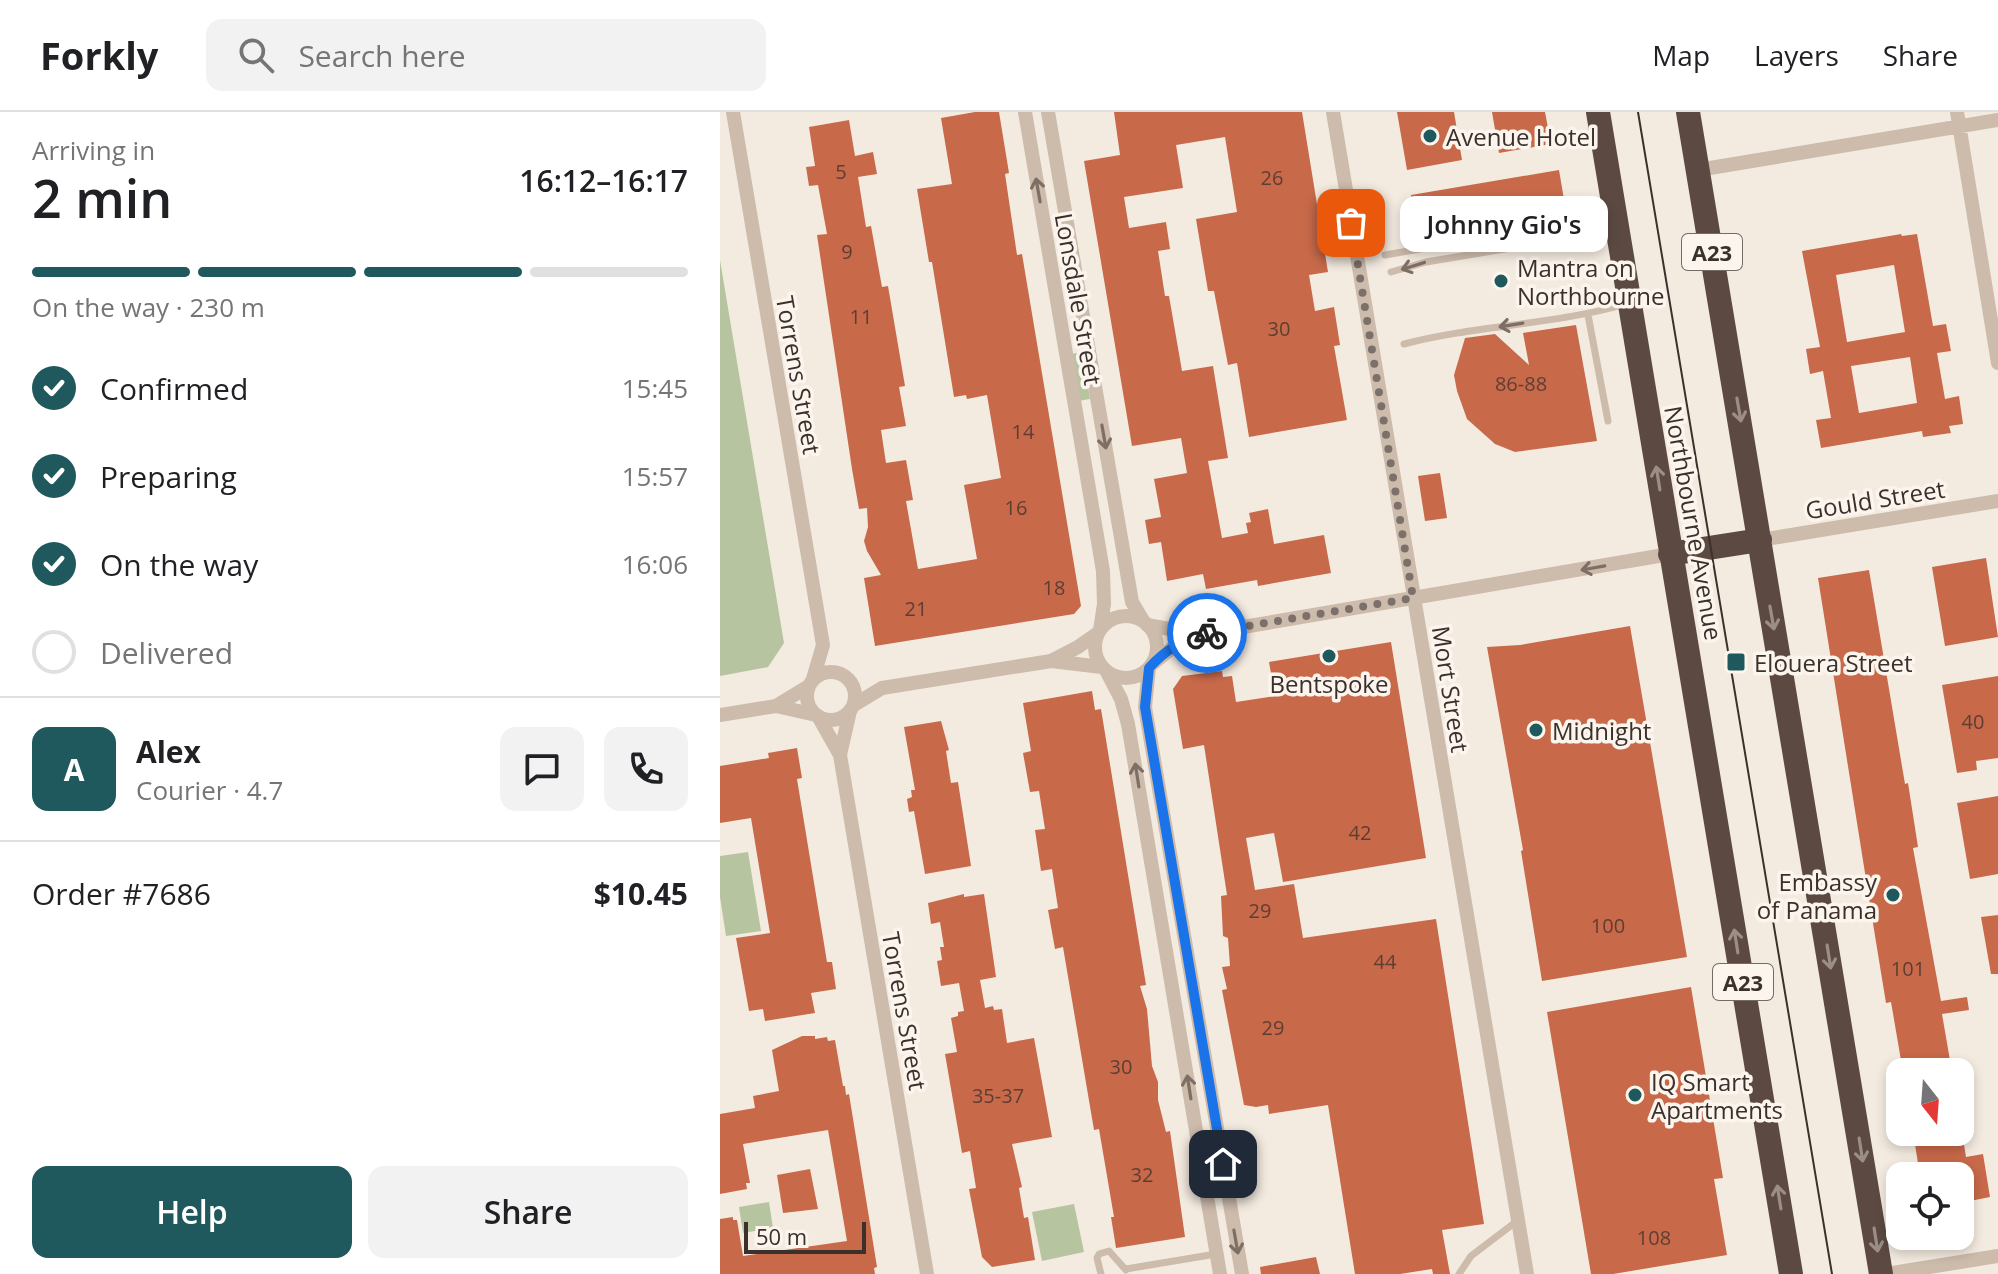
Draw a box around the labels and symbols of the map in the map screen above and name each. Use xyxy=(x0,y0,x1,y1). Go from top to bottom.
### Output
place label: Avenue Hotel xyxy=(1446,120,1596,153)
marker: Avenue Hotel xyxy=(1421,127,1439,145)
house number: 5 xyxy=(835,158,847,185)
house number: 26 xyxy=(1261,164,1283,191)
one-way arrow xyxy=(1030,178,1045,203)
pin xyxy=(1317,189,1385,257)
callout: Johnny Gio's xyxy=(1399,195,1607,251)
street label: Lonsdale Street xyxy=(1048,210,1110,388)
road number: A23 xyxy=(1682,234,1742,270)
house number: 9 xyxy=(841,238,853,265)
place label: Mantra on Northbourne xyxy=(1517,251,1664,312)
one-way arrow xyxy=(1400,259,1426,274)
marker: Mantra on Northbourne xyxy=(1492,272,1510,290)
street label: Torrens Street xyxy=(769,293,829,457)
house number: 11 xyxy=(850,303,872,330)
house number: 30 xyxy=(1268,315,1290,342)
one-way arrow xyxy=(1498,318,1524,333)
house number: 86-88 xyxy=(1495,370,1547,397)
one-way arrow xyxy=(1732,397,1747,422)
street label: Northbourne Avenue xyxy=(1657,403,1731,643)
house number: 14 xyxy=(1012,418,1035,445)
one-way arrow xyxy=(1097,424,1112,449)
one-way arrow xyxy=(1650,465,1665,491)
street label: Gould Street xyxy=(1803,472,1947,526)
house number: 16 xyxy=(1005,494,1027,521)
one-way arrow xyxy=(1581,561,1607,576)
house number: 18 xyxy=(1043,574,1065,601)
courier xyxy=(1167,593,1247,673)
house number: 21 xyxy=(905,595,927,622)
one-way arrow xyxy=(1765,604,1780,630)
street label: Mort Street xyxy=(1425,623,1477,755)
place label: Elouera Street xyxy=(1754,646,1912,679)
marker: Bentspoke xyxy=(1320,647,1338,665)
marker: Elouera Street xyxy=(1725,651,1747,673)
place label: Bentspoke xyxy=(1270,667,1388,700)
house number: 40 xyxy=(1962,708,1984,735)
place label: Midnight xyxy=(1552,714,1651,747)
marker: Midnight xyxy=(1527,721,1545,739)
one-way arrow xyxy=(1129,763,1144,788)
house number: 42 xyxy=(1349,819,1371,846)
place label: Embassy of Panama xyxy=(1757,865,1878,926)
marker: Embassy of Panama xyxy=(1884,886,1902,904)
house number: 29 xyxy=(1249,897,1271,924)
house number: 100 xyxy=(1591,912,1625,939)
one-way arrow xyxy=(1728,928,1743,954)
street label: Torrens Street xyxy=(875,929,935,1093)
one-way arrow xyxy=(1822,944,1837,969)
house number: 44 xyxy=(1374,948,1397,975)
house number: 101 xyxy=(1891,955,1925,982)
road number: A23 xyxy=(1713,964,1773,1000)
house number: 29 xyxy=(1262,1014,1284,1041)
house number: 30 xyxy=(1110,1053,1132,1080)
north arrow xyxy=(1886,1058,1974,1146)
place label: IQ Smart Apartments xyxy=(1651,1065,1783,1126)
one-way arrow xyxy=(1180,1074,1195,1100)
house number: 35-37 xyxy=(972,1082,1024,1109)
marker: IQ Smart Apartments xyxy=(1626,1086,1644,1104)
pin xyxy=(1189,1130,1257,1198)
one-way arrow xyxy=(1854,1137,1869,1162)
house number: 32 xyxy=(1131,1161,1153,1188)
one-way arrow xyxy=(1770,1185,1785,1210)
scale bar xyxy=(744,1218,866,1254)
house number: 108 xyxy=(1637,1224,1671,1251)
one-way arrow xyxy=(1869,1227,1884,1252)
one-way arrow xyxy=(1230,1229,1245,1254)

